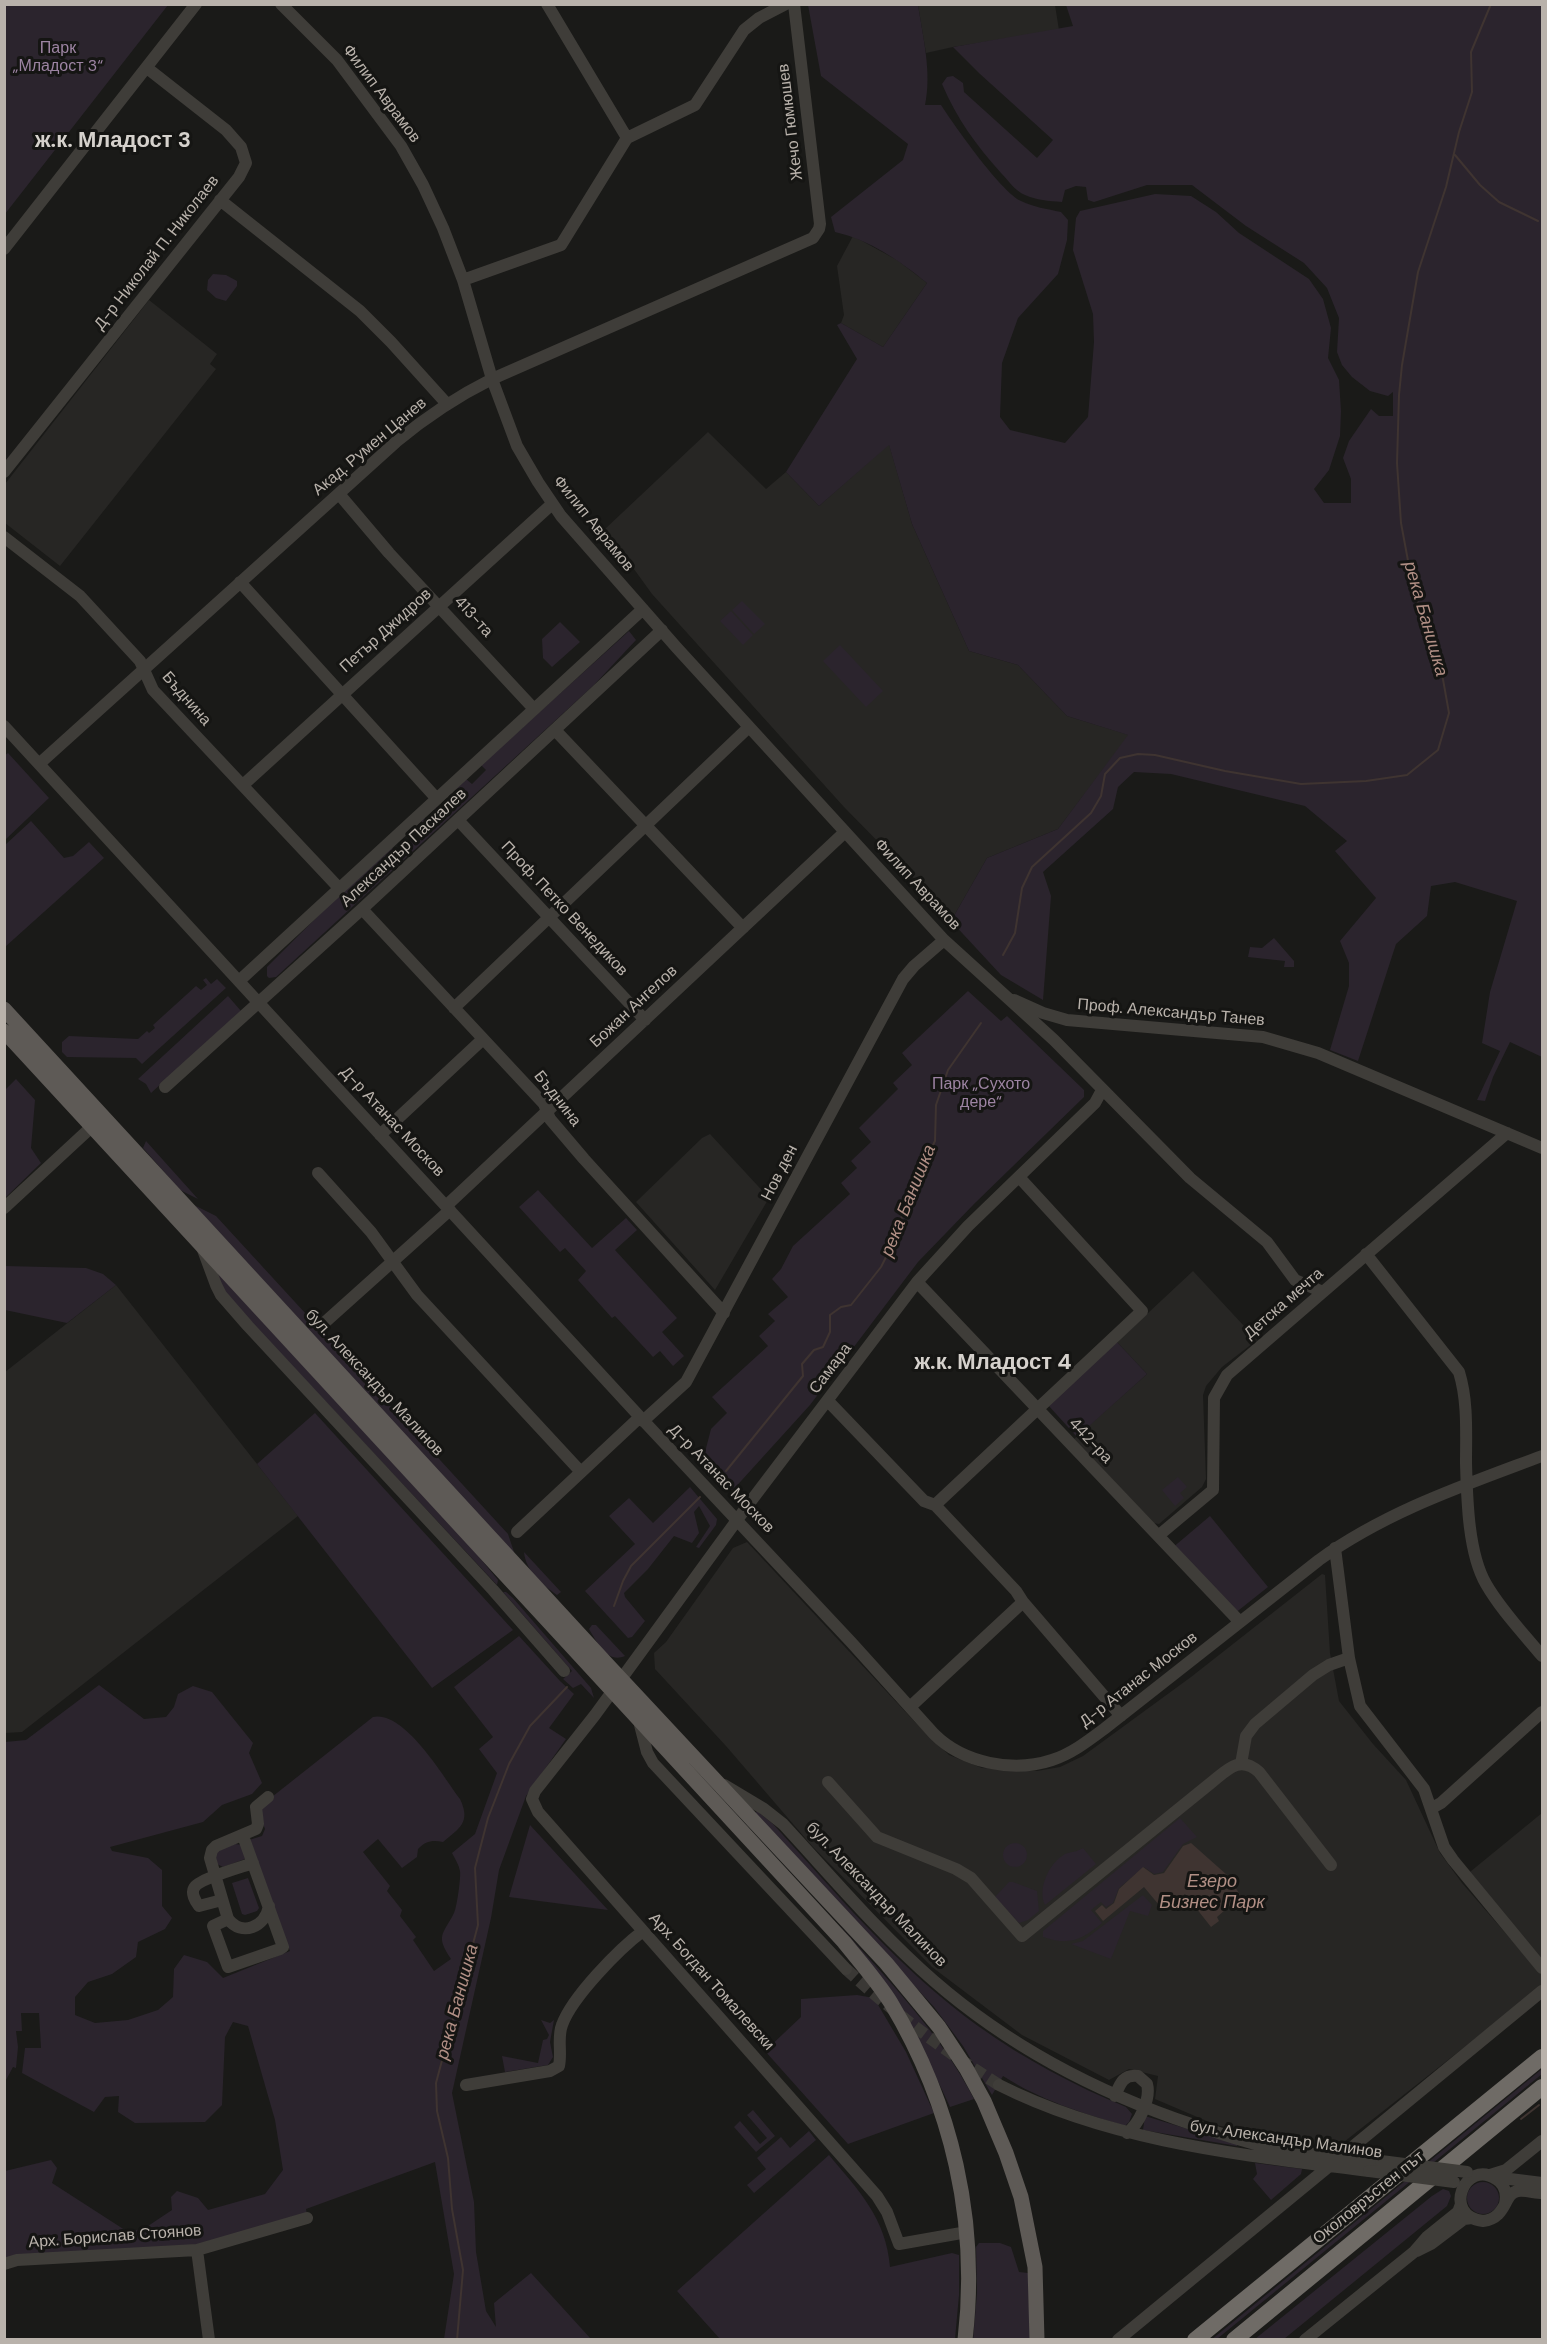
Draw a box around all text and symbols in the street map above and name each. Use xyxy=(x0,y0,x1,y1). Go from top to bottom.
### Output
park label: Парк „Младост 3“ xyxy=(13,39,103,77)
street label: Филип Аврамов xyxy=(338,41,424,147)
street label: Жечо Гюмюшев xyxy=(774,63,808,181)
district label: ж.к. Младост 3 xyxy=(35,128,191,154)
street label: Д-р Николай П. Николаев xyxy=(91,172,223,334)
street label: Акад. Румен Цанев xyxy=(309,394,431,500)
street label: Филип Аврамов xyxy=(549,472,637,576)
water label: река Банишка xyxy=(1398,559,1452,679)
street label: Петър Джидров xyxy=(336,585,436,677)
street label: 413-та xyxy=(450,592,496,642)
street label: Бъднина xyxy=(157,668,215,730)
street label: Александър Паскалев xyxy=(337,785,471,911)
street label: Филип Аврамов xyxy=(870,835,964,935)
street label: Проф. Петко Венедиков xyxy=(497,838,631,980)
street label: Божан Ангелов xyxy=(586,962,682,1052)
street label: Проф. Александър Танев xyxy=(1077,995,1265,1031)
street label: Д-р Атанас Москов xyxy=(336,1063,448,1181)
street label: Бъднина xyxy=(529,1067,585,1131)
park label: Парк „Сухото дере“ xyxy=(932,1075,1030,1113)
street label: Нов ден xyxy=(758,1142,802,1204)
water label: река Банишка xyxy=(877,1142,941,1260)
street label: Детска мечта xyxy=(1240,1264,1328,1344)
street label: бул. Александър Малинов xyxy=(301,1305,447,1461)
street label: Самара xyxy=(806,1340,856,1398)
district label: ж.к. Младост 4 xyxy=(915,1350,1071,1376)
street label: 442-ра xyxy=(1064,1414,1116,1468)
street label: Д-р Атанас Москов xyxy=(664,1421,778,1537)
street label: Д-р Атанас Москов xyxy=(1076,1628,1202,1732)
street label: бул. Александър Малинов xyxy=(802,1819,950,1971)
water label: Езеро Бизнес Парк xyxy=(1159,1871,1265,1914)
street label: Арх. Богдан Томалевски xyxy=(644,1909,778,2055)
water label: река Банишка xyxy=(432,1942,484,2062)
street label: бул. Александър Малинов xyxy=(1189,2117,1383,2163)
street label: Околовръстен път xyxy=(1310,2147,1428,2249)
street label: Арх. Борислав Стоянов xyxy=(28,2221,202,2253)

